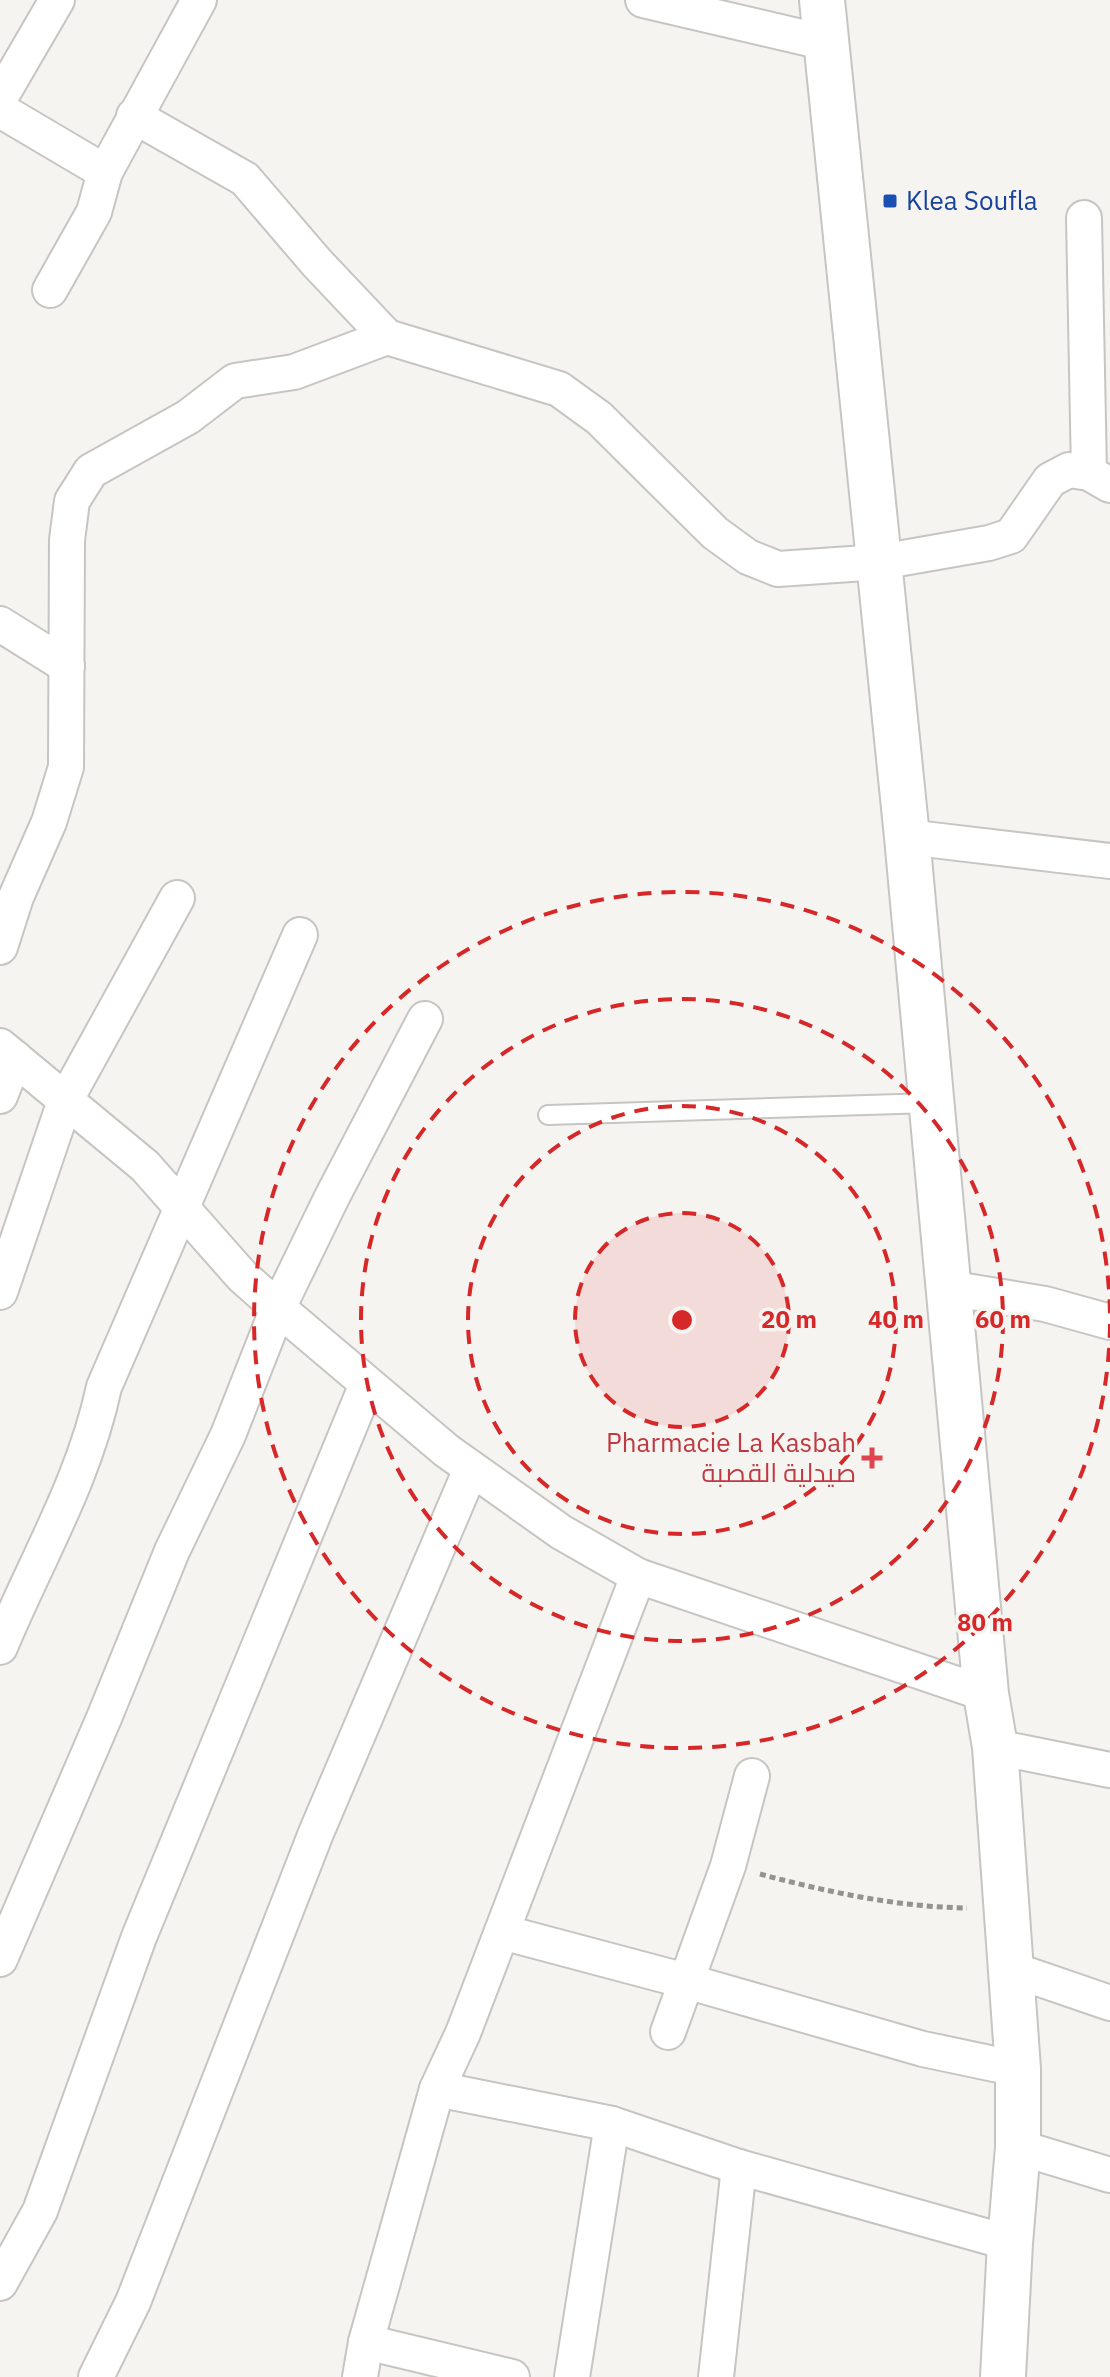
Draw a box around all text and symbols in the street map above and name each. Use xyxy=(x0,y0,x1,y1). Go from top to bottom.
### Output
place label: Klea Soufla xyxy=(906,183,1038,217)
marker: Klea Soufla xyxy=(881,192,899,210)
text: 20 m xyxy=(761,1303,817,1335)
text: 40 m xyxy=(868,1303,924,1335)
text: 60 m xyxy=(975,1303,1031,1335)
centre of rings xyxy=(668,1306,696,1334)
place label: Pharmacie La Kasbah صيدلية القصبة xyxy=(606,1425,856,1489)
marker: Pharmacie La Kasbah صيدلية القصبة xyxy=(863,1449,881,1467)
text: 80 m xyxy=(957,1606,1013,1638)

